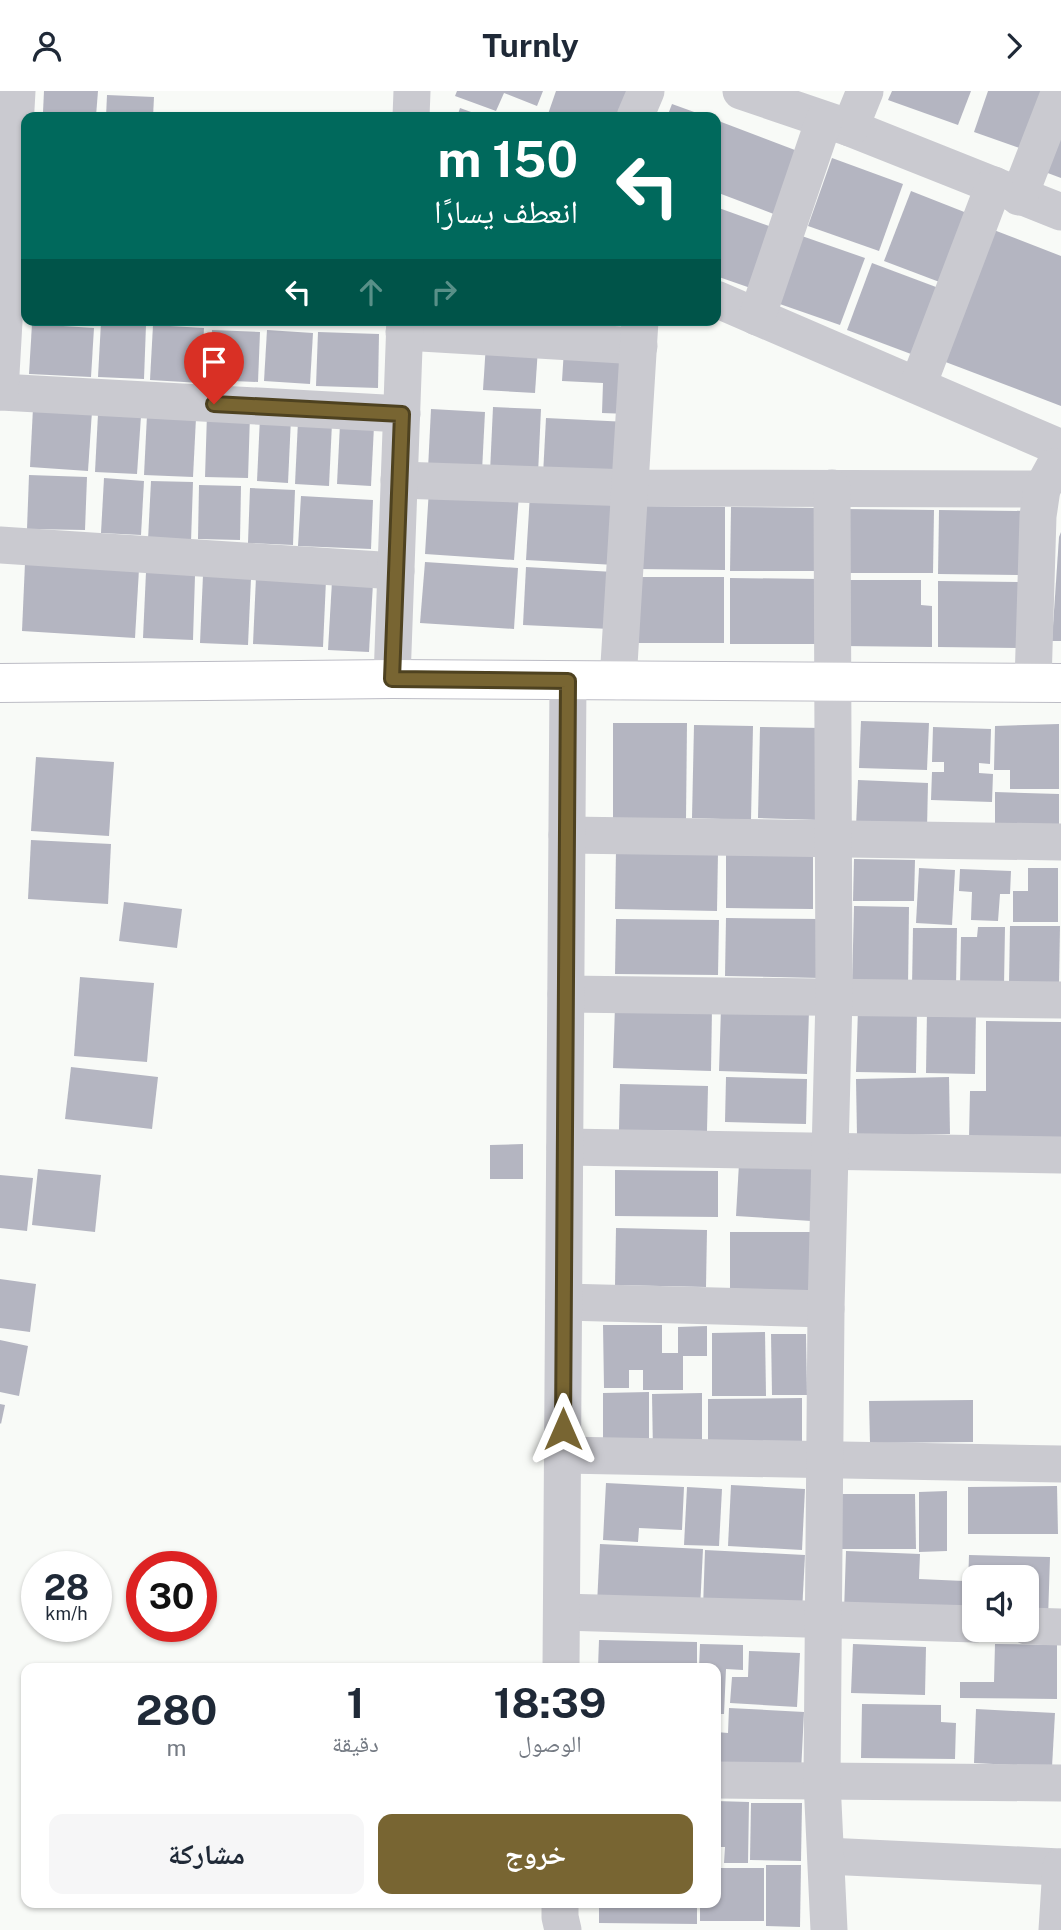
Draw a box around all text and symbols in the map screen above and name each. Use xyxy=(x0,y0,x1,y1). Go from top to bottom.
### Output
icon: person xyxy=(28,27,66,65)
text: Turnly xyxy=(482,27,579,64)
icon: forward xyxy=(995,27,1033,65)
text: 150 m xyxy=(437,130,578,188)
icon: left xyxy=(602,140,693,231)
text: انعطف يسارًا xyxy=(434,193,578,230)
icon: left xyxy=(279,273,317,311)
icon: ahead xyxy=(352,273,390,311)
icon: right xyxy=(425,273,463,311)
pin xyxy=(184,332,244,404)
icon: arrive xyxy=(195,343,233,381)
position arrow xyxy=(526,1392,600,1466)
speed limit sign: 30 xyxy=(126,1551,217,1642)
map controls xyxy=(962,1565,1039,1642)
button: sound xyxy=(962,1565,1039,1642)
text: 28 xyxy=(44,1567,89,1608)
text: km/h xyxy=(45,1603,88,1624)
text: 1 xyxy=(346,1678,364,1727)
text: 18:39 xyxy=(493,1678,606,1727)
text: 280 xyxy=(136,1685,217,1734)
text: دقيقة xyxy=(332,1730,379,1757)
text: الوصول xyxy=(518,1730,582,1757)
text: m xyxy=(167,1734,186,1761)
button: مشاركة xyxy=(49,1814,364,1894)
button: خروج xyxy=(378,1814,693,1894)

